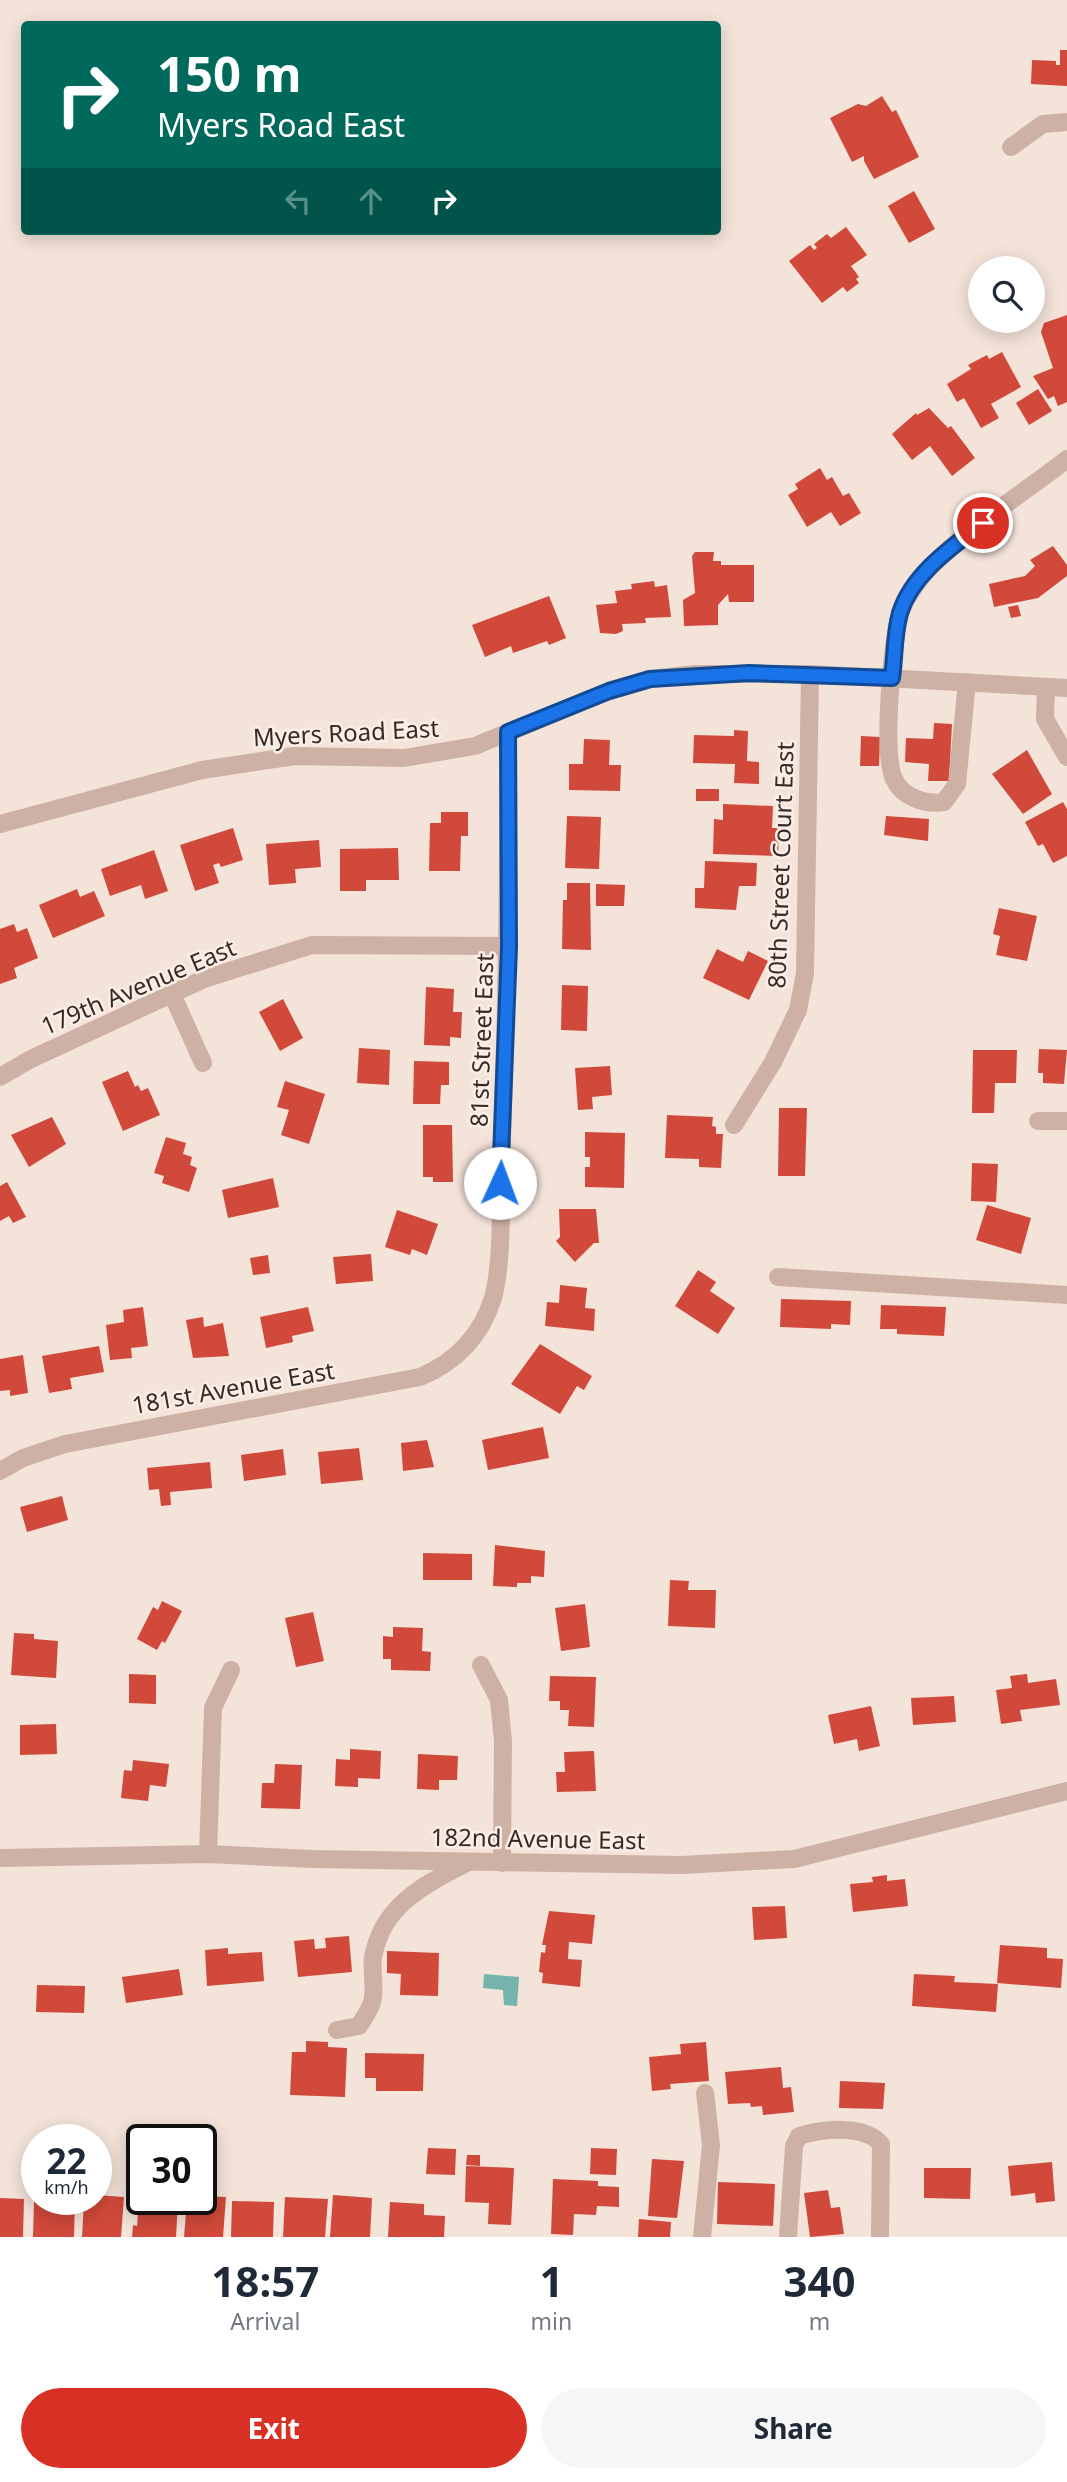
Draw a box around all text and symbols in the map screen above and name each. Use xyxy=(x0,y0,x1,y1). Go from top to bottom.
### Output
text: 150 m xyxy=(157,40,302,106)
icon: right xyxy=(42,49,133,140)
text: Myers Road East xyxy=(157,103,405,146)
icon: left xyxy=(279,182,317,220)
icon: ahead xyxy=(352,182,390,220)
icon: right xyxy=(425,182,463,220)
map controls xyxy=(968,256,1045,333)
button: search xyxy=(968,256,1045,333)
pin xyxy=(953,493,1013,553)
icon: arrive xyxy=(964,504,1002,542)
street label: Myers Road East xyxy=(252,711,440,753)
street label: 80th Street Court East xyxy=(759,741,801,989)
street label: 179th Avenue East xyxy=(36,930,241,1042)
street label: 81st Street East xyxy=(461,952,501,1128)
position arrow xyxy=(463,1146,537,1220)
street label: 181st Avenue East xyxy=(129,1353,337,1421)
street label: 182nd Avenue East xyxy=(430,1820,646,1856)
speed limit sign: 30 xyxy=(126,2124,217,2215)
text: 22 xyxy=(46,2137,87,2184)
text: km/h xyxy=(44,2175,89,2199)
text: 18:57 xyxy=(211,2252,319,2309)
text: 1 xyxy=(539,2252,563,2309)
text: 340 xyxy=(784,2252,856,2309)
text: Arrival xyxy=(230,2305,300,2337)
text: min xyxy=(531,2305,572,2337)
text: m xyxy=(809,2305,830,2337)
button: Exit xyxy=(21,2388,527,2468)
button: Share xyxy=(541,2388,1046,2468)

